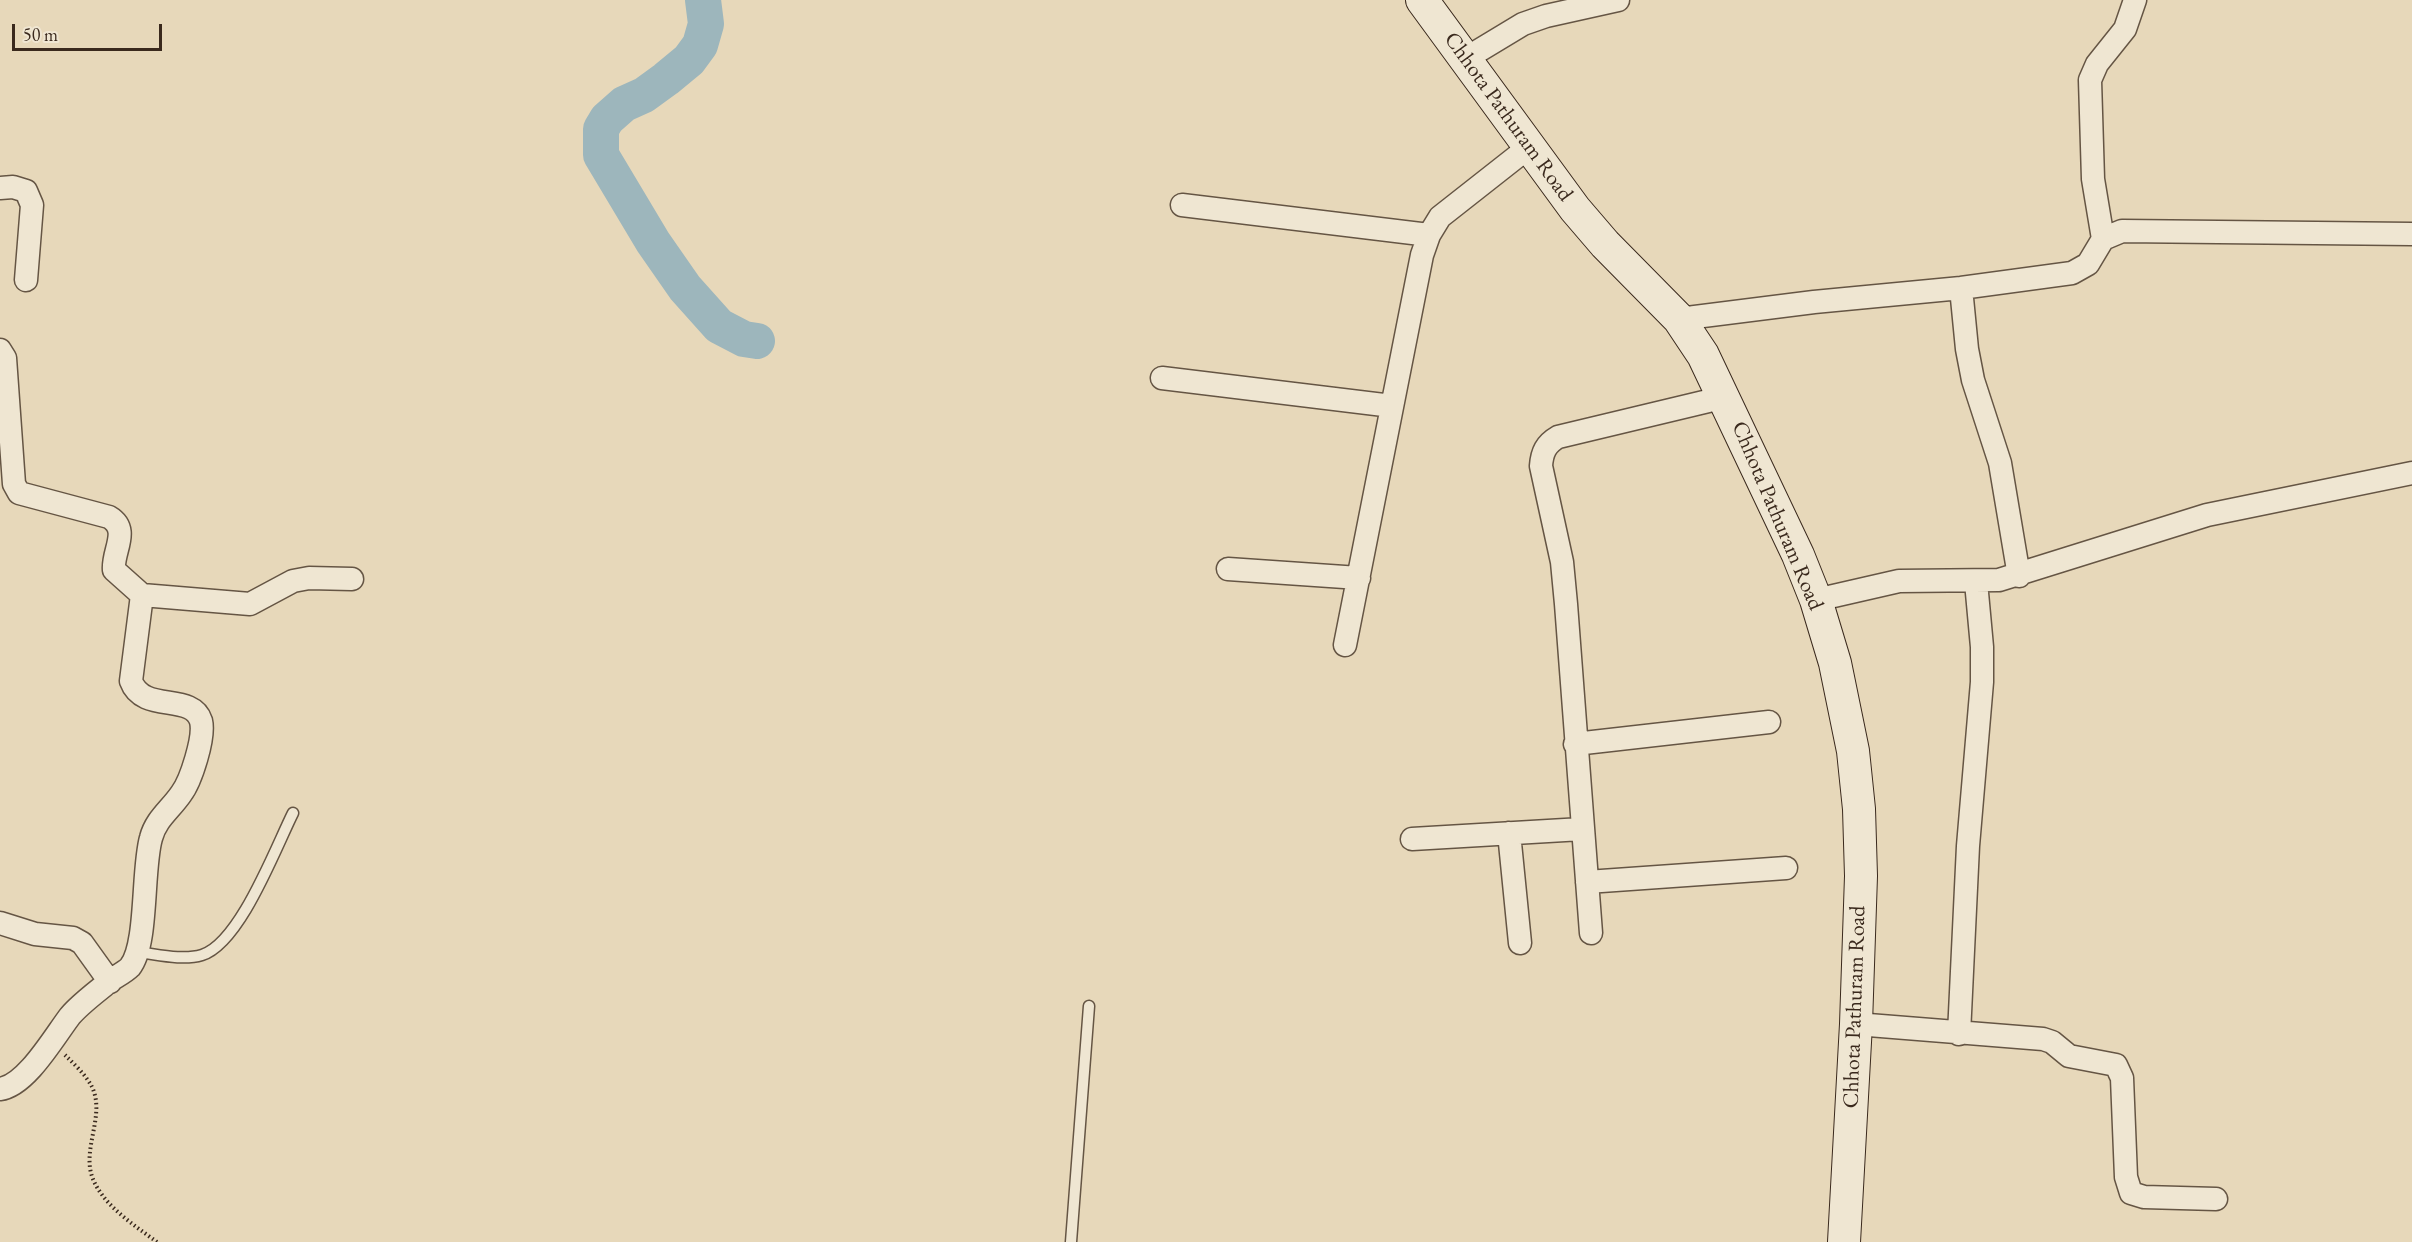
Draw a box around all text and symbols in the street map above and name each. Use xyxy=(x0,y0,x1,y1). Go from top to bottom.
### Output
scale bar xyxy=(15,12,165,50)
text: 50 m xyxy=(23,23,58,46)
street label: Chhota Pathuram Road xyxy=(1438,27,1578,207)
street label: Chhota Pathuram Road xyxy=(1725,418,1829,614)
street label: Chhota Pathuram Road xyxy=(1838,905,1872,1109)

